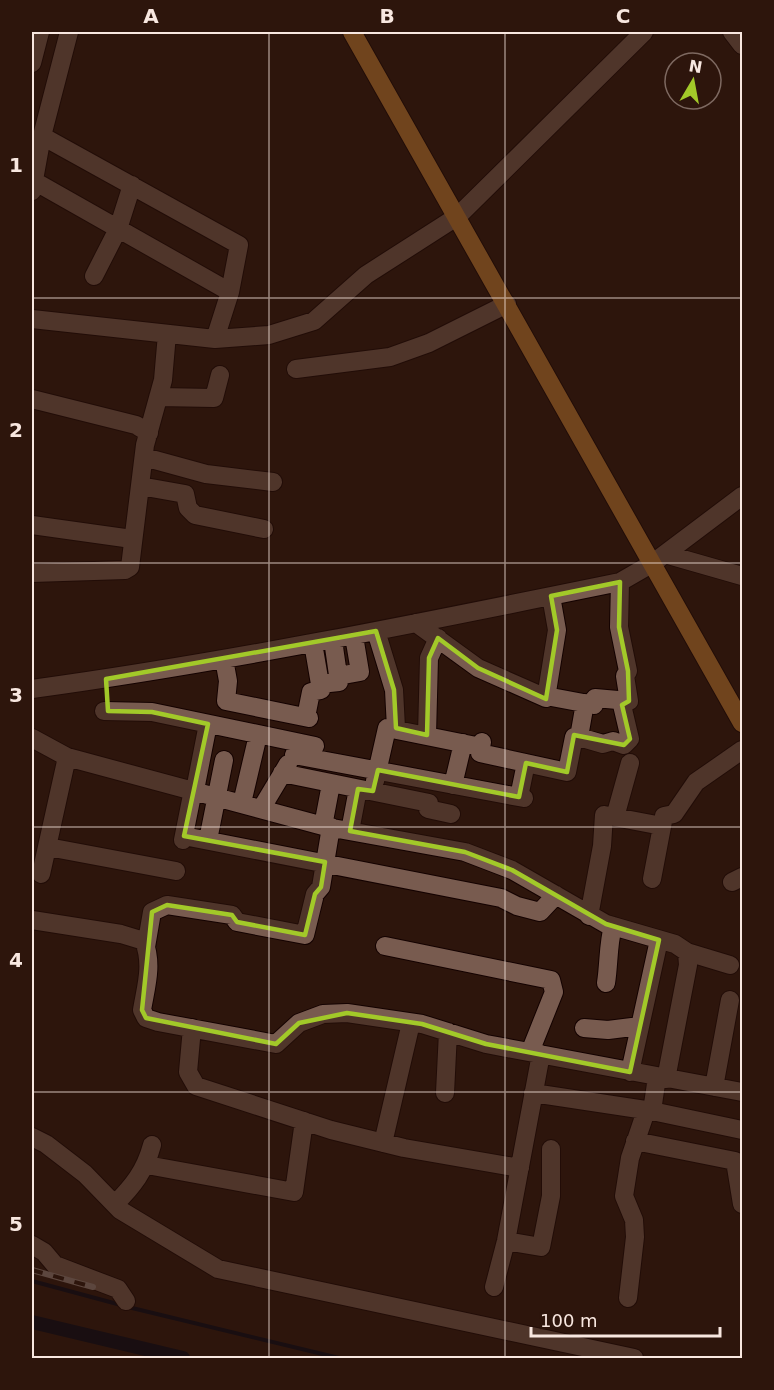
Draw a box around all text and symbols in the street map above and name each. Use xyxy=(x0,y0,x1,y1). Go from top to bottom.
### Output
text: A xyxy=(143,4,159,28)
text: B xyxy=(379,4,395,28)
text: C xyxy=(616,4,630,28)
north arrow xyxy=(663,51,723,111)
text: N xyxy=(687,56,704,77)
text: 1 xyxy=(9,153,23,177)
text: 2 xyxy=(9,418,23,442)
text: 3 xyxy=(9,683,23,707)
text: 4 xyxy=(9,948,23,972)
text: 5 xyxy=(9,1212,23,1236)
scale bar xyxy=(531,1300,720,1338)
text: 100 m xyxy=(540,1310,598,1331)

